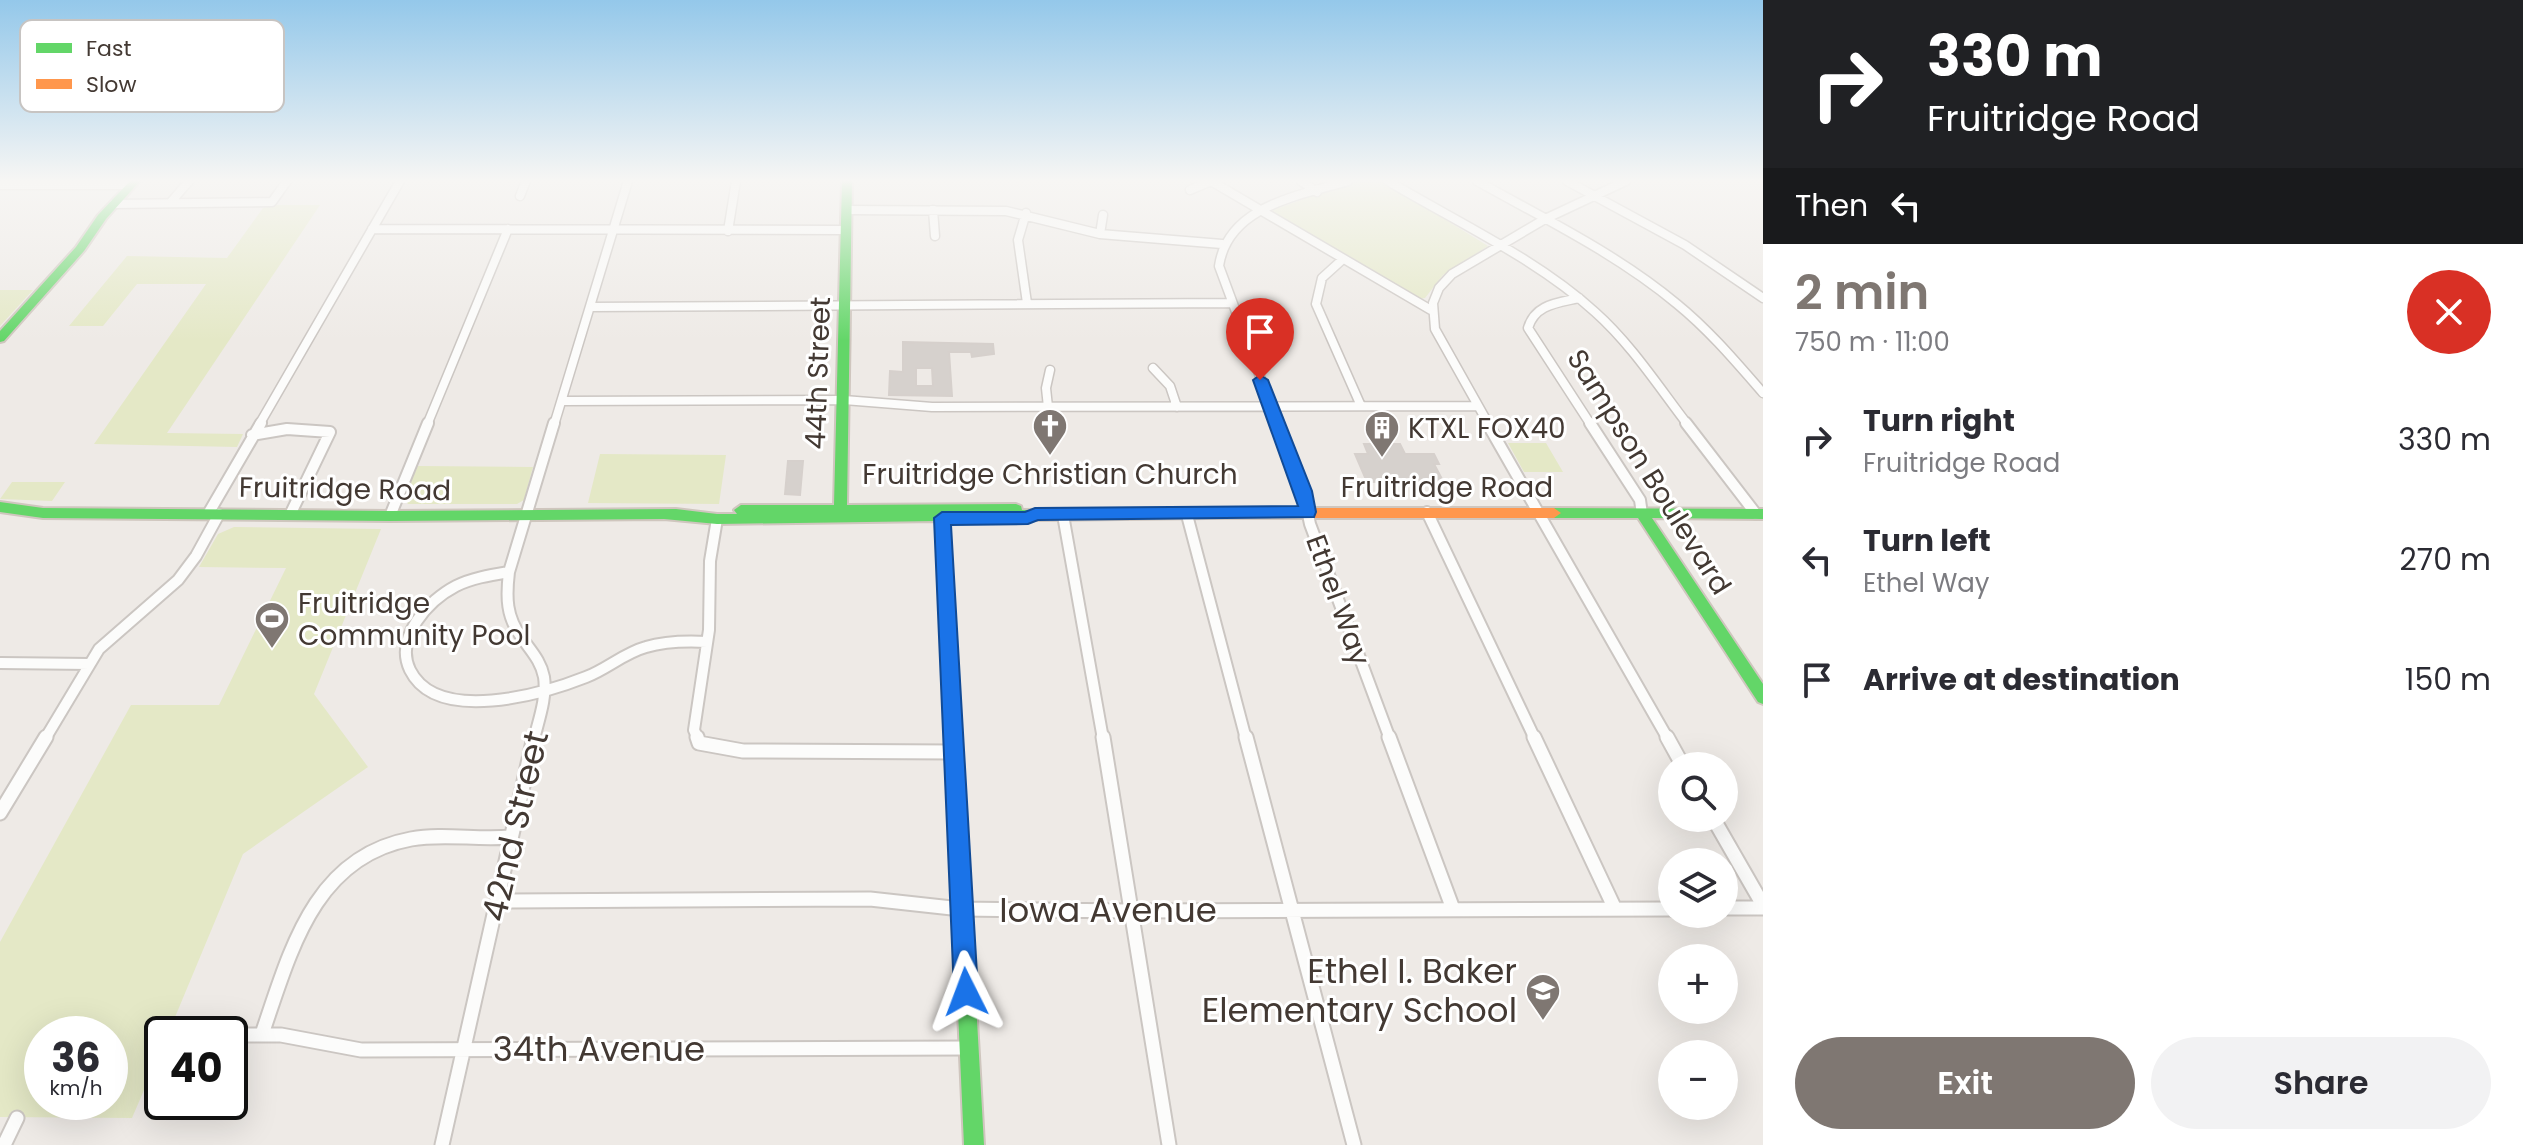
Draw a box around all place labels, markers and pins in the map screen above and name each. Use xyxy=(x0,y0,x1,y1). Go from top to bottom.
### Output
pin xyxy=(1226,298,1294,380)
church icon: Fruitridge Christian Church xyxy=(1031,407,1069,457)
building icon: KTXL FOX40 xyxy=(1363,409,1401,459)
place label: KTXL FOX40 xyxy=(1408,409,1566,448)
place label: Fruitridge Christian Church xyxy=(862,455,1238,494)
place label: Fruitridge Community Pool xyxy=(298,584,530,655)
sports icon: Fruitridge Community Pool xyxy=(253,600,291,650)
place label: Ethel I. Baker Elementary School xyxy=(1202,947,1517,1034)
school or university icon: Ethel I. Baker Elementary School xyxy=(1524,972,1562,1022)

